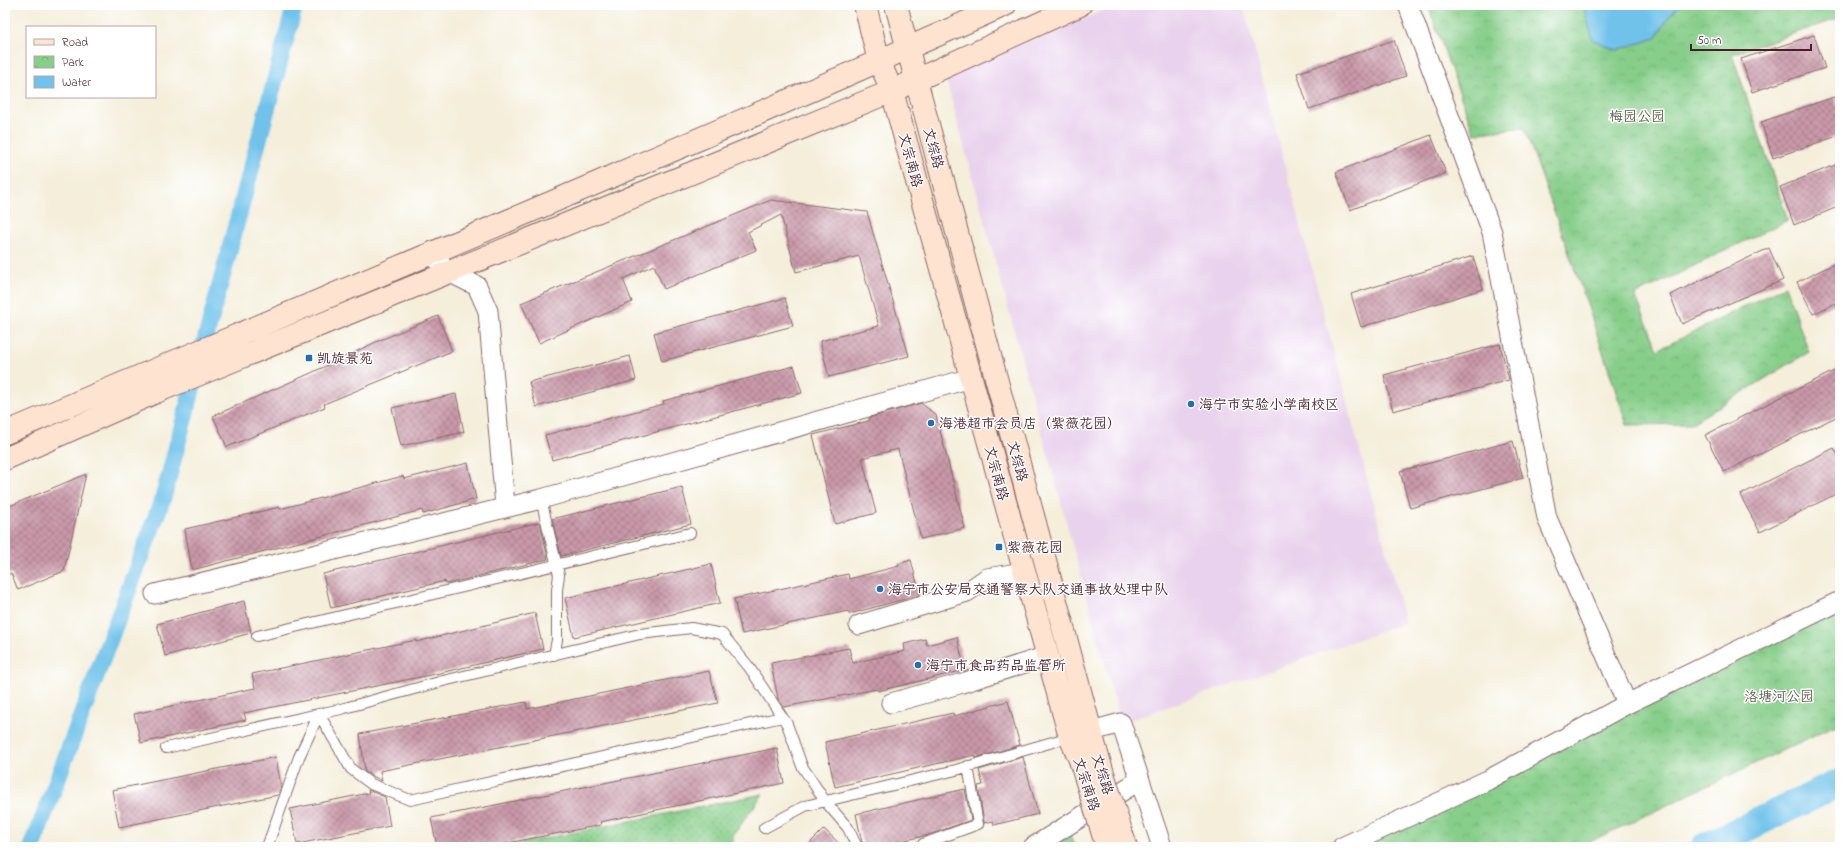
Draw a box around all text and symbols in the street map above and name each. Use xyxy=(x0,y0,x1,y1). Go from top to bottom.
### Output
legend xyxy=(26,26,156,98)
scale bar xyxy=(1691,26,1811,52)
text: 50 m xyxy=(1697,32,1721,50)
text: Road xyxy=(62,34,88,52)
text: Park xyxy=(62,54,84,72)
text: Water xyxy=(62,74,91,92)
park label: 梅园公园 xyxy=(1609,107,1665,128)
street label: 文综路 xyxy=(917,125,948,171)
street label: 文宗南路 xyxy=(892,131,927,190)
place label: 凯旋景苑 xyxy=(317,349,373,370)
marker: 凯旋景苑 xyxy=(304,353,314,363)
place label: 海宁市实验小学南校区 xyxy=(1199,395,1339,416)
marker: 海宁市实验小学南校区 xyxy=(1186,399,1196,409)
place label: 海港超市会员店（紫薇花园） xyxy=(939,414,1121,435)
marker: 海港超市会员店（紫薇花园） xyxy=(926,418,936,428)
street label: 文综路 xyxy=(1001,438,1032,484)
street label: 文宗南路 xyxy=(978,444,1013,503)
place label: 紫薇花园 xyxy=(1007,538,1063,559)
marker: 紫薇花园 xyxy=(994,542,1004,552)
place label: 海宁市公安局交通警察大队交通事故处理中队 xyxy=(888,580,1168,601)
marker: 海宁市公安局交通警察大队交通事故处理中队 xyxy=(875,584,885,594)
place label: 海宁市食品药品监管所 xyxy=(926,656,1066,677)
marker: 海宁市食品药品监管所 xyxy=(913,660,923,670)
park label: 洛塘河公园 xyxy=(1744,687,1814,708)
street label: 文综路 xyxy=(1085,751,1118,798)
street label: 文宗南路 xyxy=(1067,755,1104,814)

